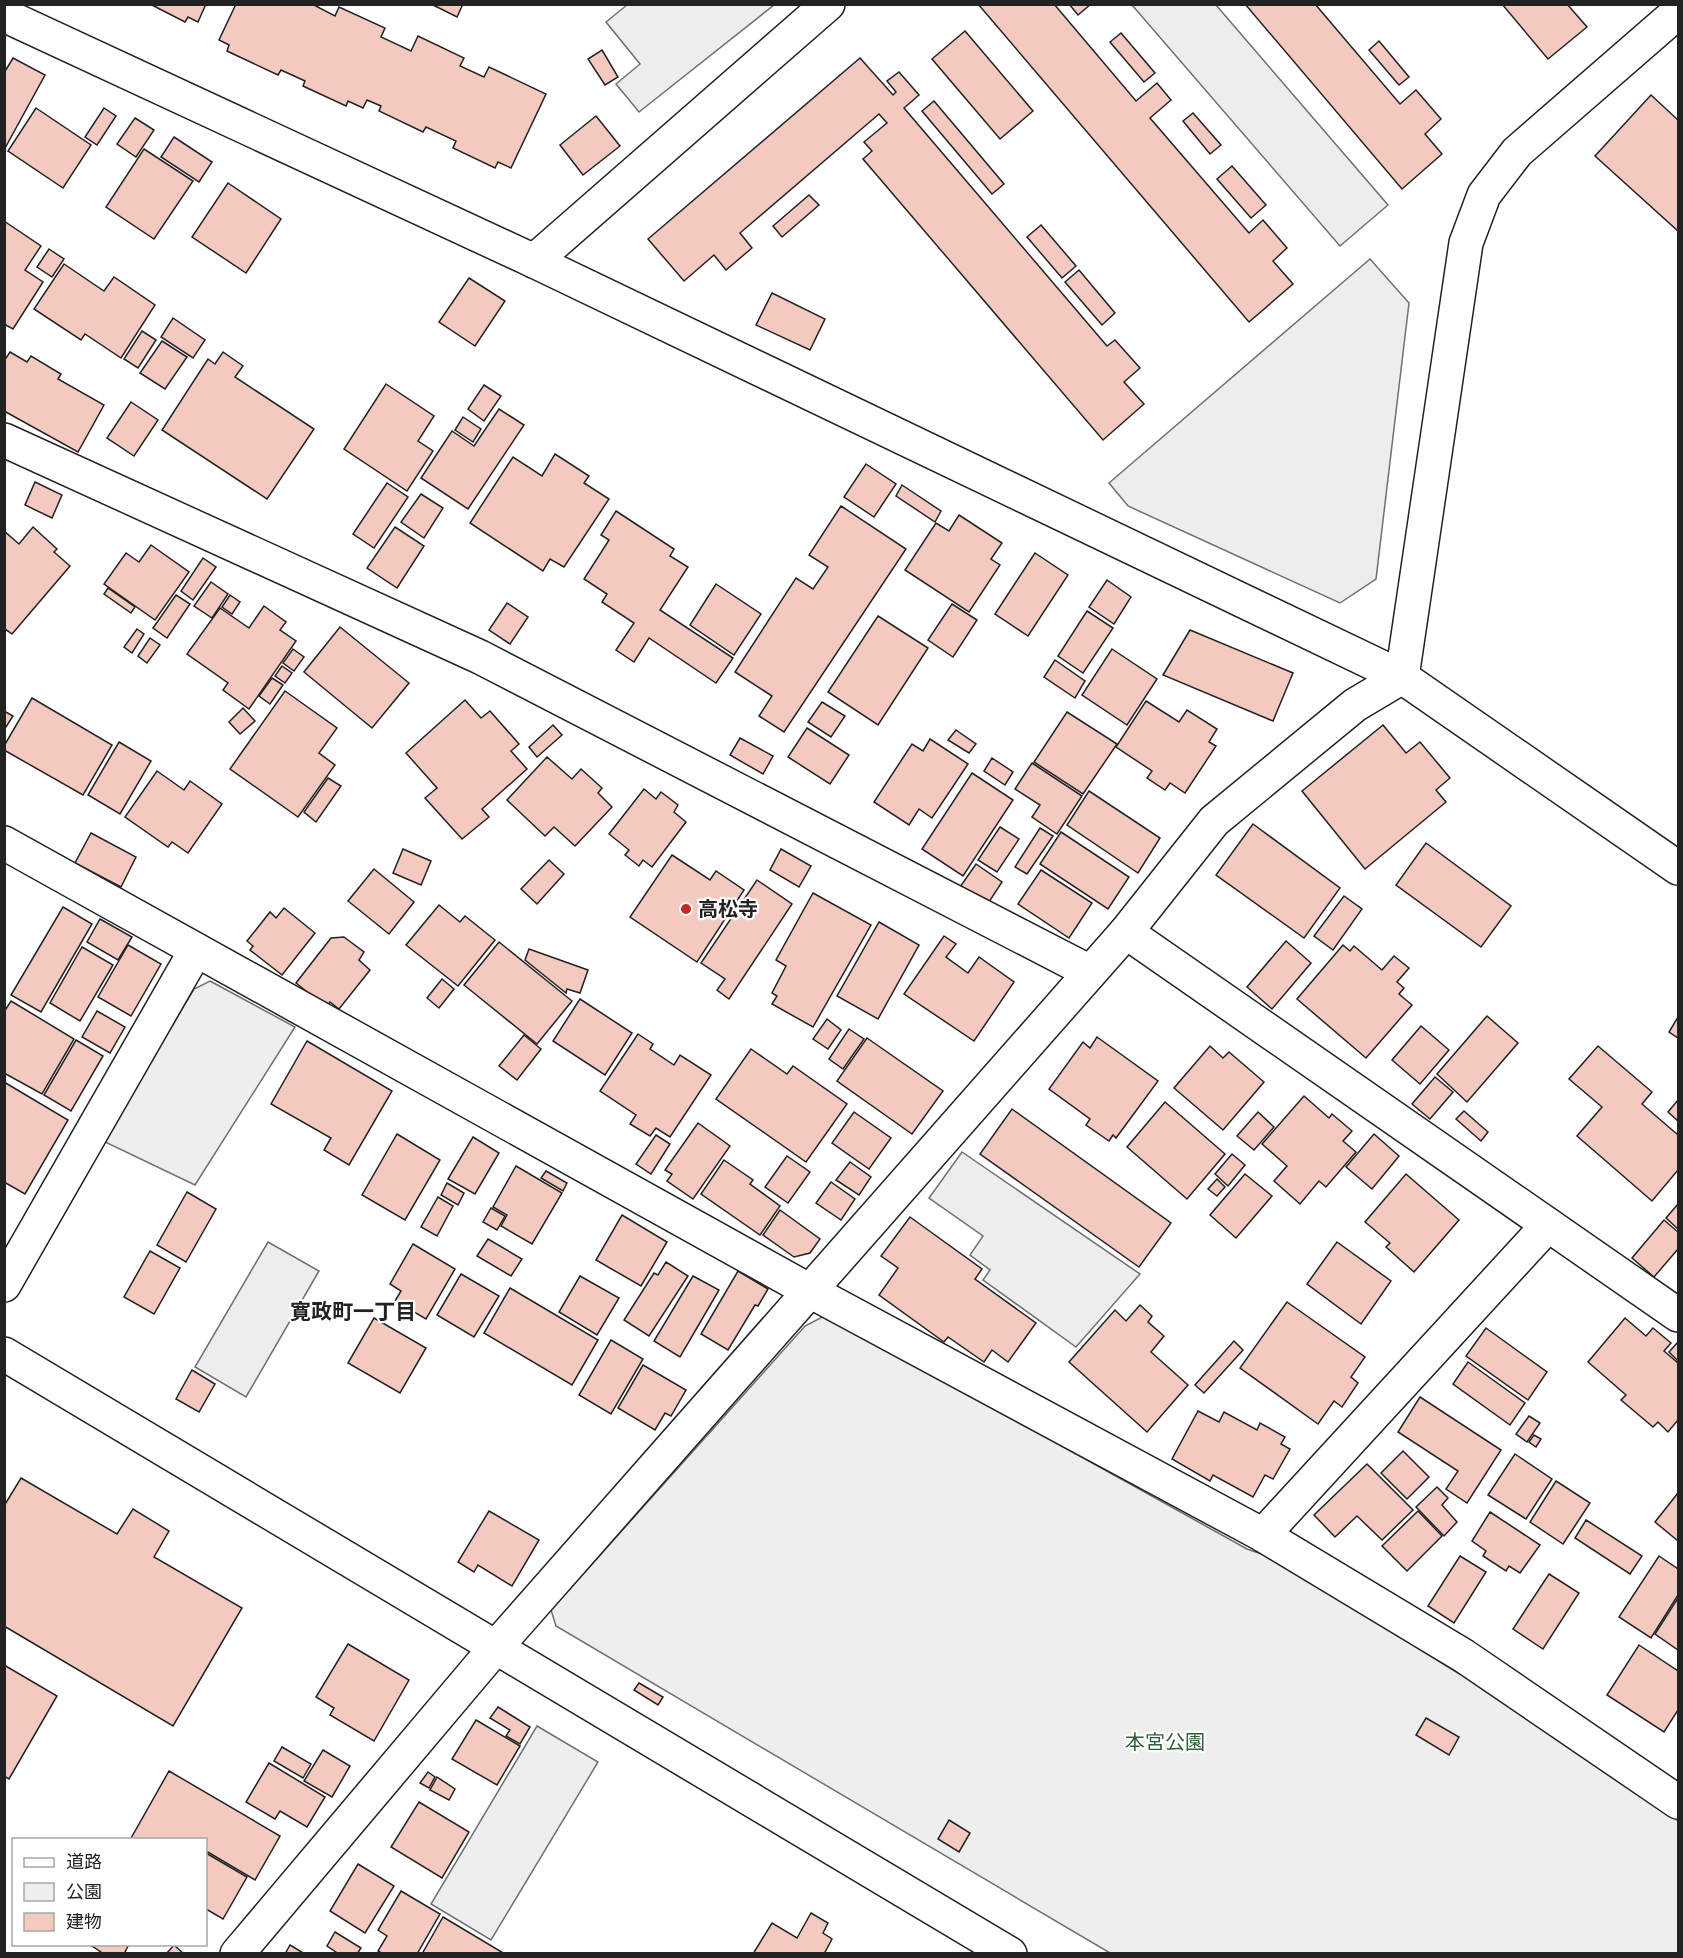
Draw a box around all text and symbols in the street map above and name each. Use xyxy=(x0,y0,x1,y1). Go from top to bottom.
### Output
place label: 高松寺 xyxy=(698,896,758,922)
marker: 高松寺 xyxy=(679,902,693,916)
district label: 寛政町一丁目 xyxy=(290,1298,416,1325)
park label: 本宮公園 xyxy=(1125,1729,1205,1755)
legend xyxy=(12,1838,207,1946)
text: 道路 xyxy=(66,1850,102,1873)
text: 公園 xyxy=(66,1880,102,1903)
text: 建物 xyxy=(66,1910,102,1933)

